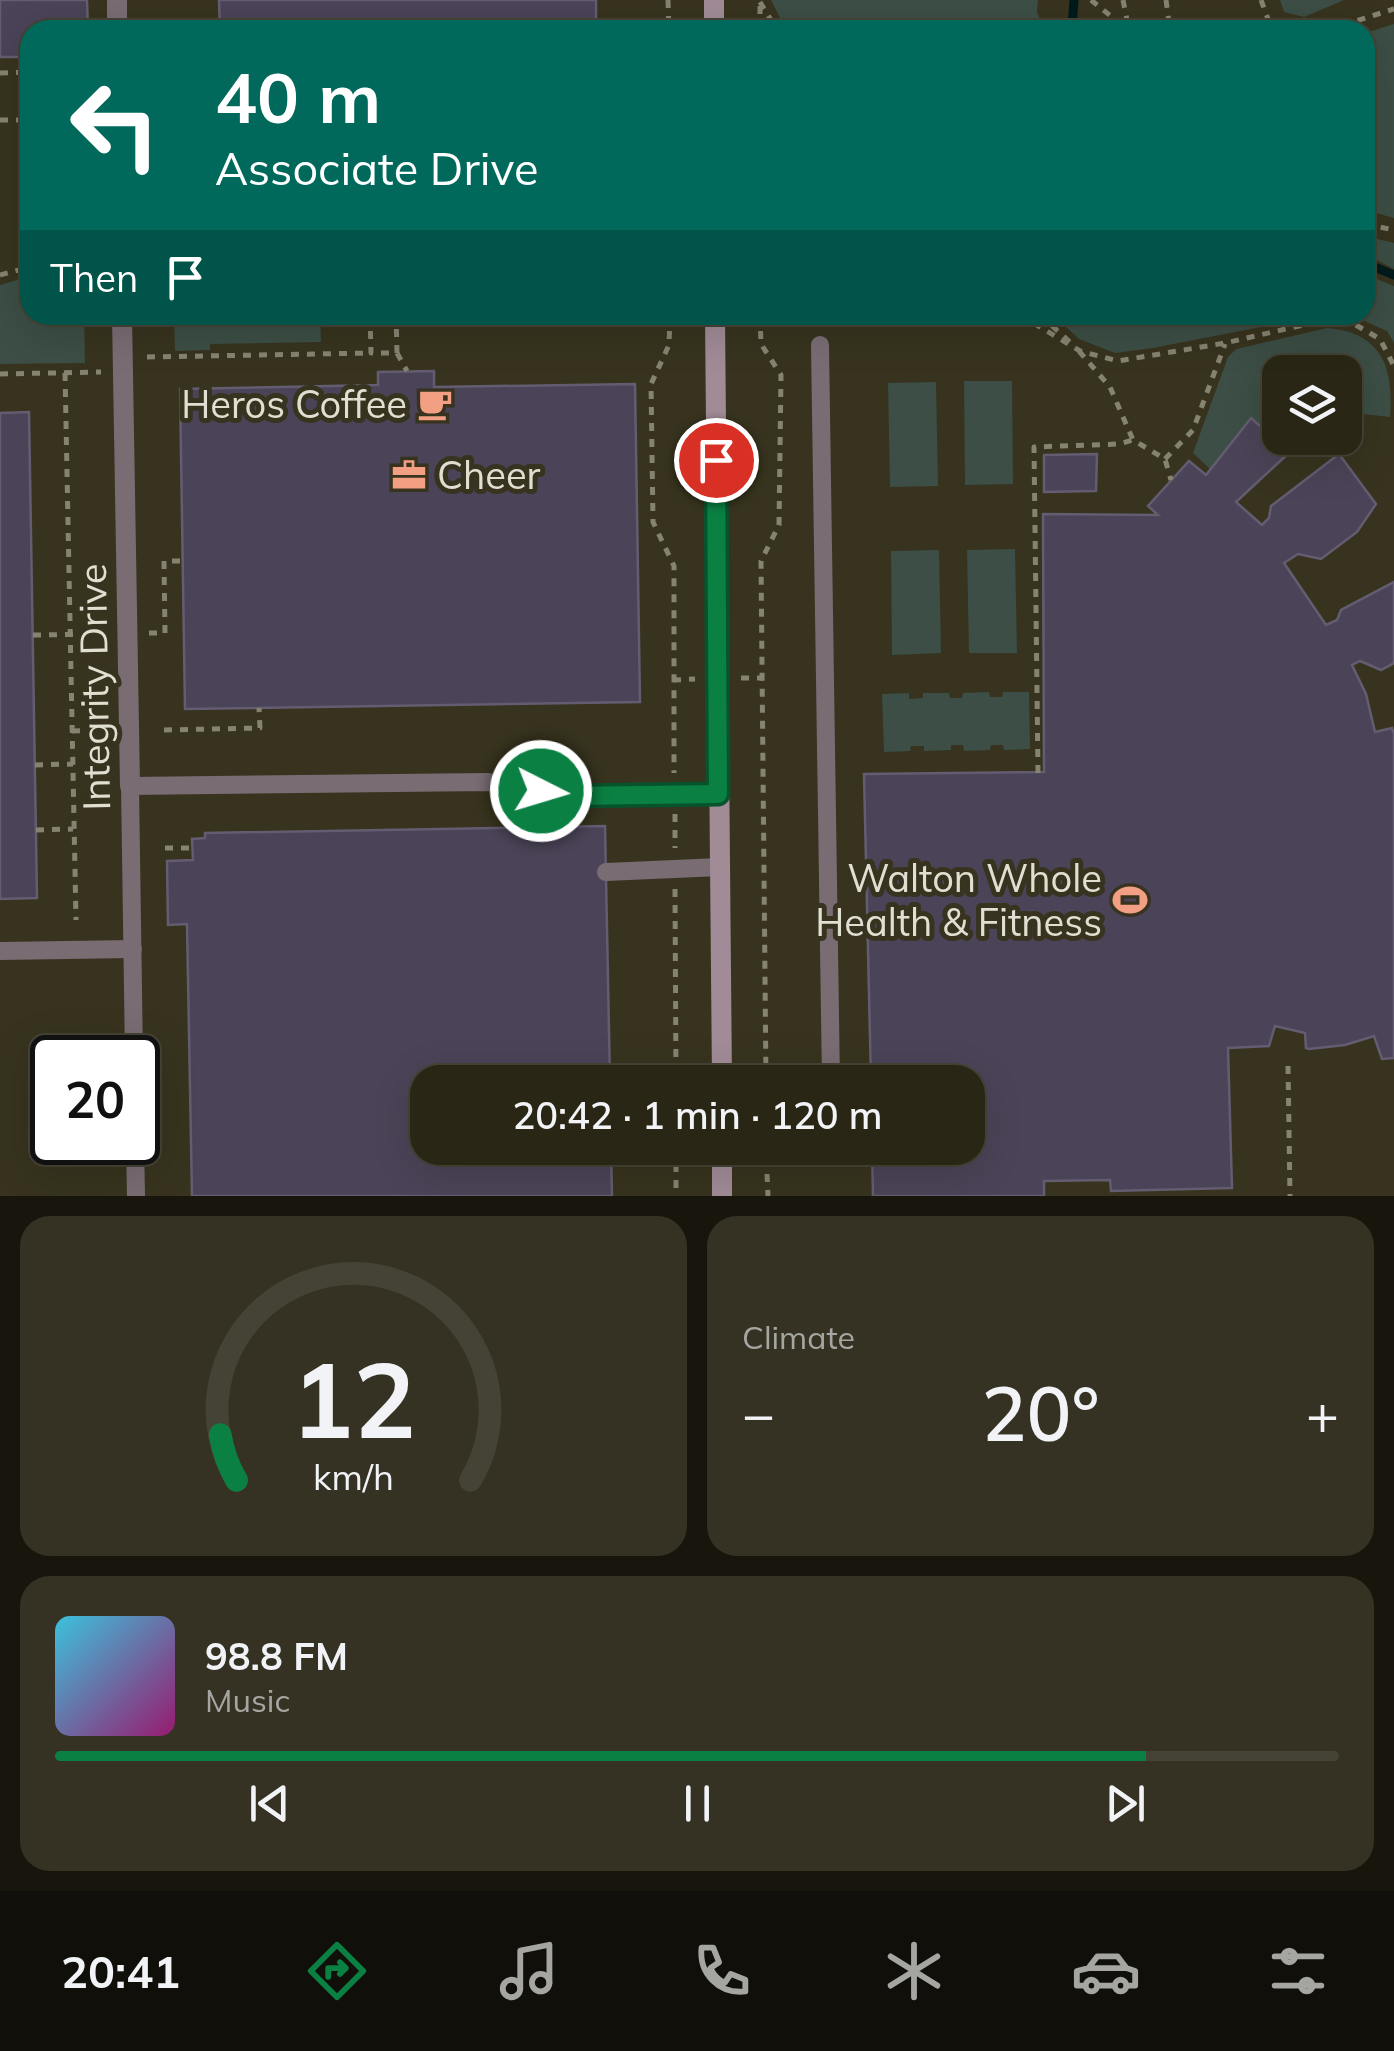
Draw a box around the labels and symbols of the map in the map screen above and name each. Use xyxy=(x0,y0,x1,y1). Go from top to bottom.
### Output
place label: Heros Coffee xyxy=(181,380,407,428)
cafe icon: Heros Coffee xyxy=(416,385,454,423)
pin xyxy=(674,418,759,503)
place label: Cheer xyxy=(437,451,541,499)
office icon: Cheer xyxy=(390,456,428,494)
street label: Integrity Drive xyxy=(68,563,120,811)
position arrow xyxy=(489,739,593,843)
place label: Walton Whole Health & Fitness xyxy=(815,854,1102,946)
sports icon: Walton Whole Health & Fitness xyxy=(1111,881,1149,919)
speed limit sign: 20 xyxy=(30,1035,160,1165)

